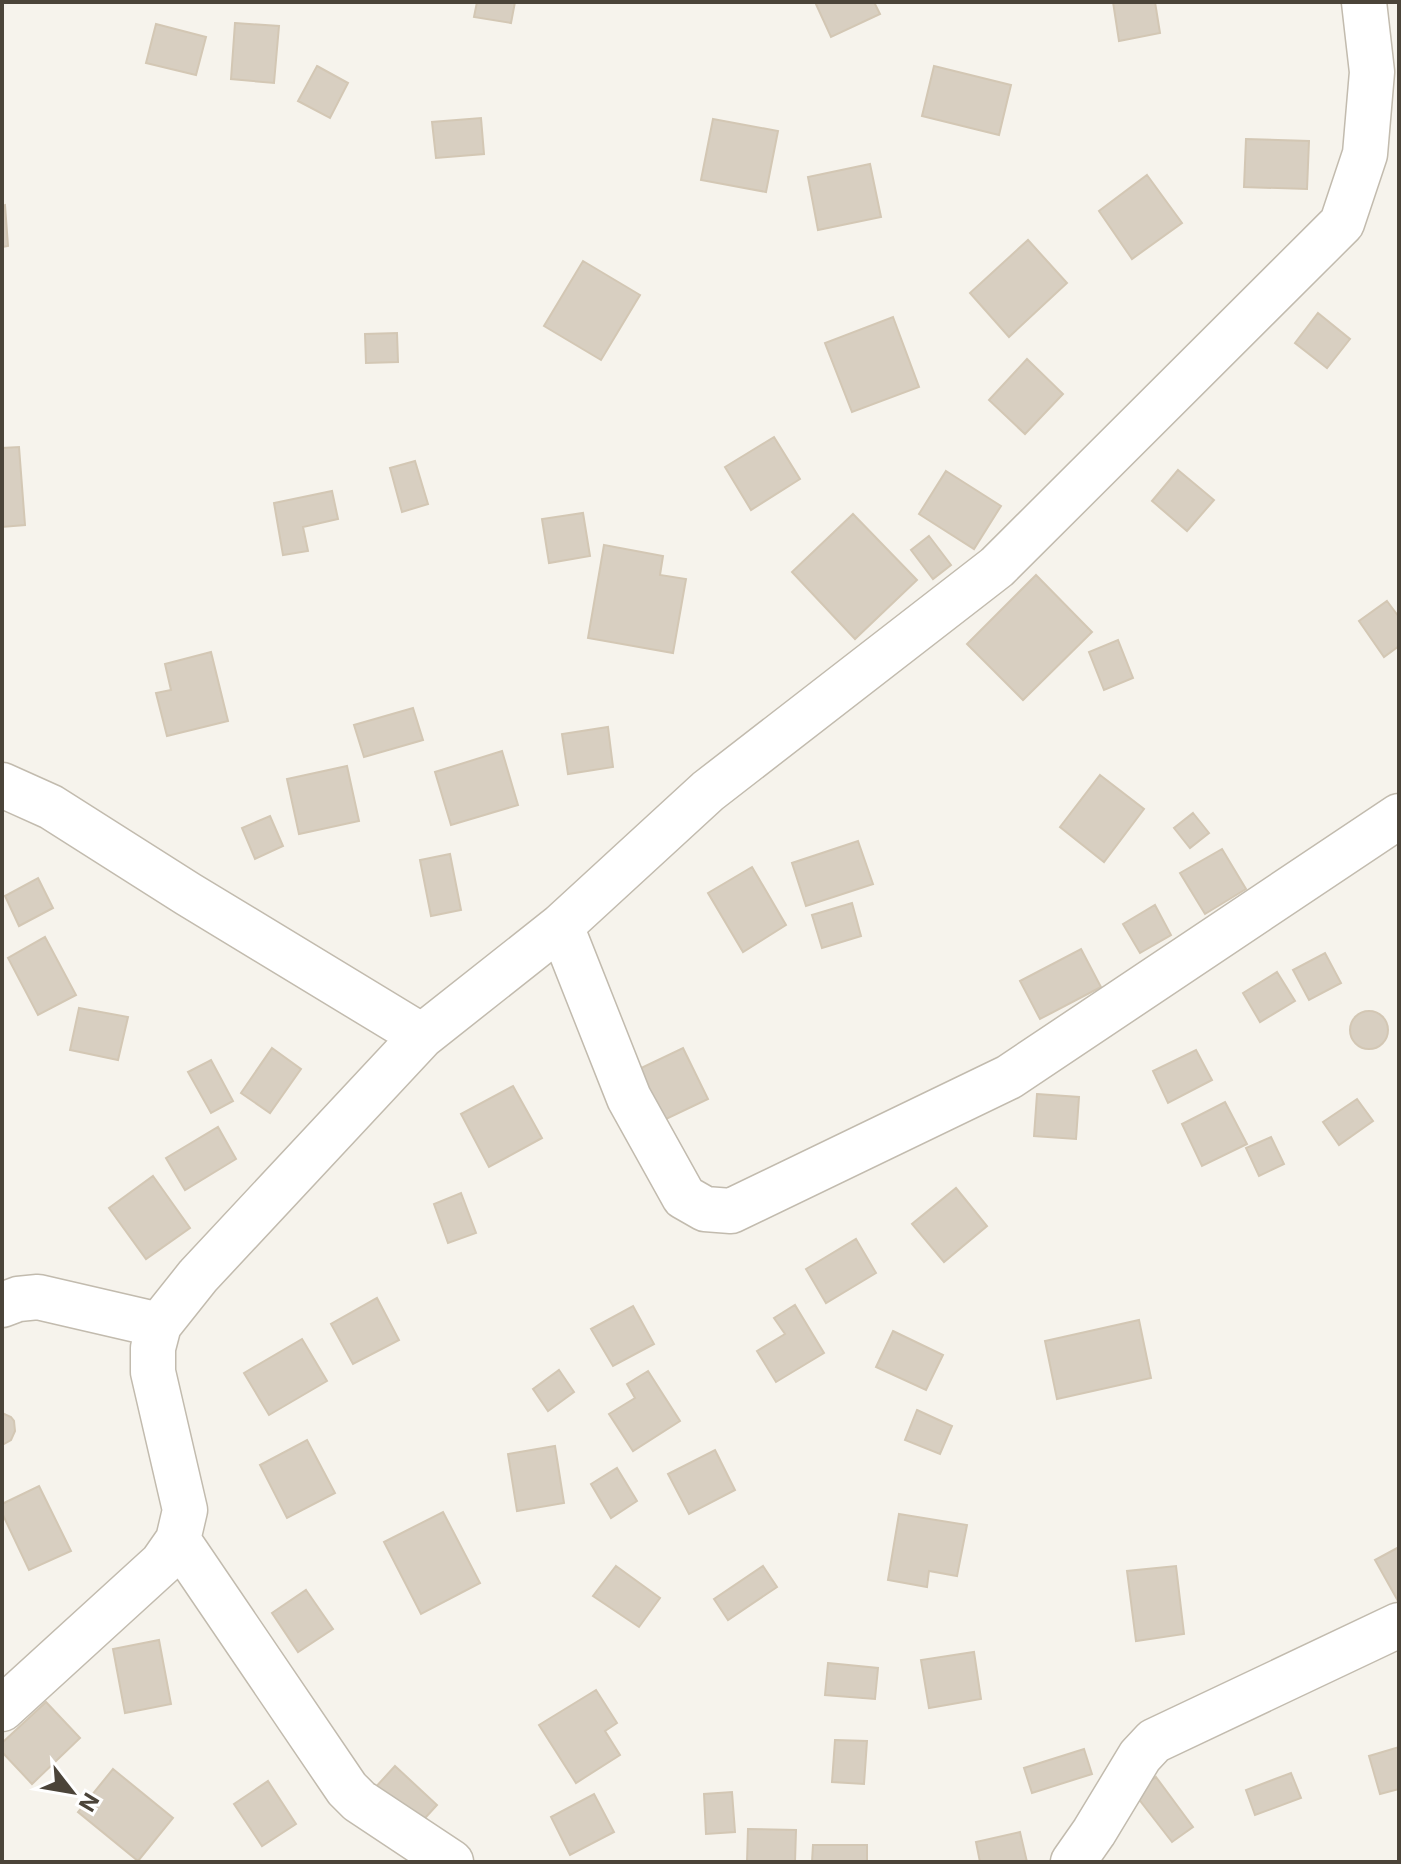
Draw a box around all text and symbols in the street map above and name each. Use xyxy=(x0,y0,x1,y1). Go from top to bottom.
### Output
north arrow xyxy=(32,1752,112,1832)
text: N xyxy=(74,1788,105,1816)

